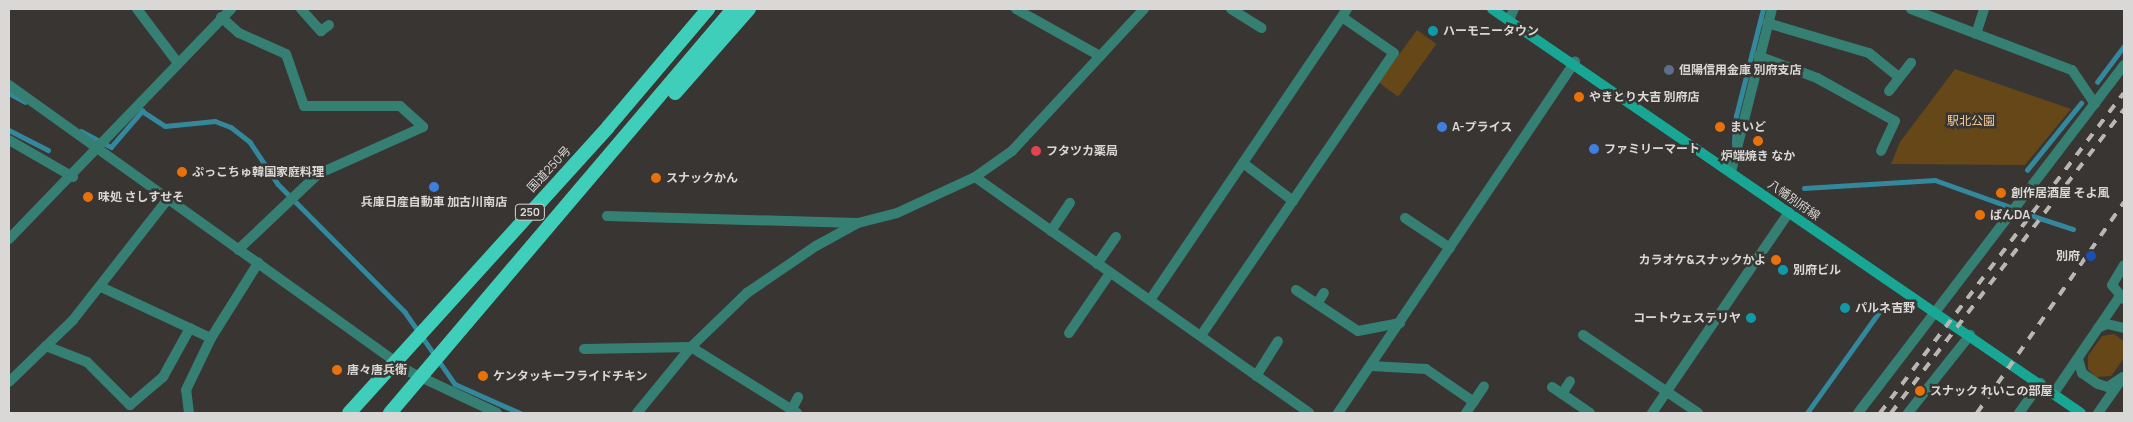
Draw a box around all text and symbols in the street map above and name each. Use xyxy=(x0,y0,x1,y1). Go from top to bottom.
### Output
place label: ハーモニータウン xyxy=(1443,24,1539,38)
marker: ハーモニータウン xyxy=(1427,25,1439,37)
place label: 但陽信用金庫 別府支店 xyxy=(1679,63,1801,77)
marker: 但陽信用金庫 別府支店 xyxy=(1663,64,1675,76)
place label: やきとり大吉 別府店 xyxy=(1589,90,1699,104)
marker: やきとり大吉 別府店 xyxy=(1573,91,1585,103)
park label: 駅北公園 xyxy=(1947,114,1995,128)
place label: A-プライス xyxy=(1452,120,1513,134)
place label: まいど xyxy=(1730,120,1766,134)
marker: A-プライス xyxy=(1436,121,1448,133)
marker: まいど xyxy=(1714,121,1726,133)
marker: 炉端焼き なか xyxy=(1752,135,1764,147)
place label: ファミリーマート xyxy=(1604,142,1700,156)
street label: 国道250号 xyxy=(524,143,574,195)
marker: ファミリーマート xyxy=(1588,143,1600,155)
place label: フタツカ薬局 xyxy=(1046,144,1118,158)
marker: フタツカ薬局 xyxy=(1030,145,1042,157)
place label: 炉端焼き なか xyxy=(1721,149,1795,163)
place label: ぷっこちゅ韓国家庭料理 xyxy=(192,165,324,179)
marker: ぷっこちゅ韓国家庭料理 xyxy=(176,166,188,178)
place label: スナックかん xyxy=(666,171,738,185)
marker: スナックかん xyxy=(650,172,662,184)
street label: 八幡別府線 xyxy=(1765,177,1823,223)
marker: 兵庫日産自動車 加古川南店 xyxy=(428,181,440,193)
place label: 創作居酒屋 そよ風 xyxy=(2011,186,2109,200)
marker: 創作居酒屋 そよ風 xyxy=(1995,187,2007,199)
place label: 味処 さしすせそ xyxy=(98,190,184,204)
marker: 味処 さしすせそ xyxy=(82,191,94,203)
place label: 兵庫日産自動車 加古川南店 xyxy=(361,195,507,209)
road number: 250 xyxy=(514,203,546,220)
place label: ぱんDA xyxy=(1990,208,2030,222)
marker: ぱんDA xyxy=(1974,209,1986,221)
place label: 別府 xyxy=(2056,249,2080,263)
marker: 別府 xyxy=(2084,249,2098,263)
place label: カラオケ&スナックかよ xyxy=(1638,253,1766,267)
marker: カラオケ&スナックかよ xyxy=(1770,254,1782,266)
place label: 別府ビル xyxy=(1793,263,1841,277)
marker: 別府ビル xyxy=(1777,264,1789,276)
place label: パルネ吉野 xyxy=(1855,301,1915,315)
marker: パルネ吉野 xyxy=(1839,302,1851,314)
place label: コートウェステリヤ xyxy=(1633,311,1741,325)
marker: コートウェステリヤ xyxy=(1745,312,1757,324)
place label: 唐々唐兵衛 xyxy=(347,363,407,377)
marker: 唐々唐兵衛 xyxy=(331,364,343,376)
place label: ケンタッキーフライドチキン xyxy=(493,369,649,383)
marker: ケンタッキーフライドチキン xyxy=(477,370,489,382)
place label: スナック れいこの部屋 xyxy=(1930,384,2052,398)
marker: スナック れいこの部屋 xyxy=(1914,385,1926,397)

